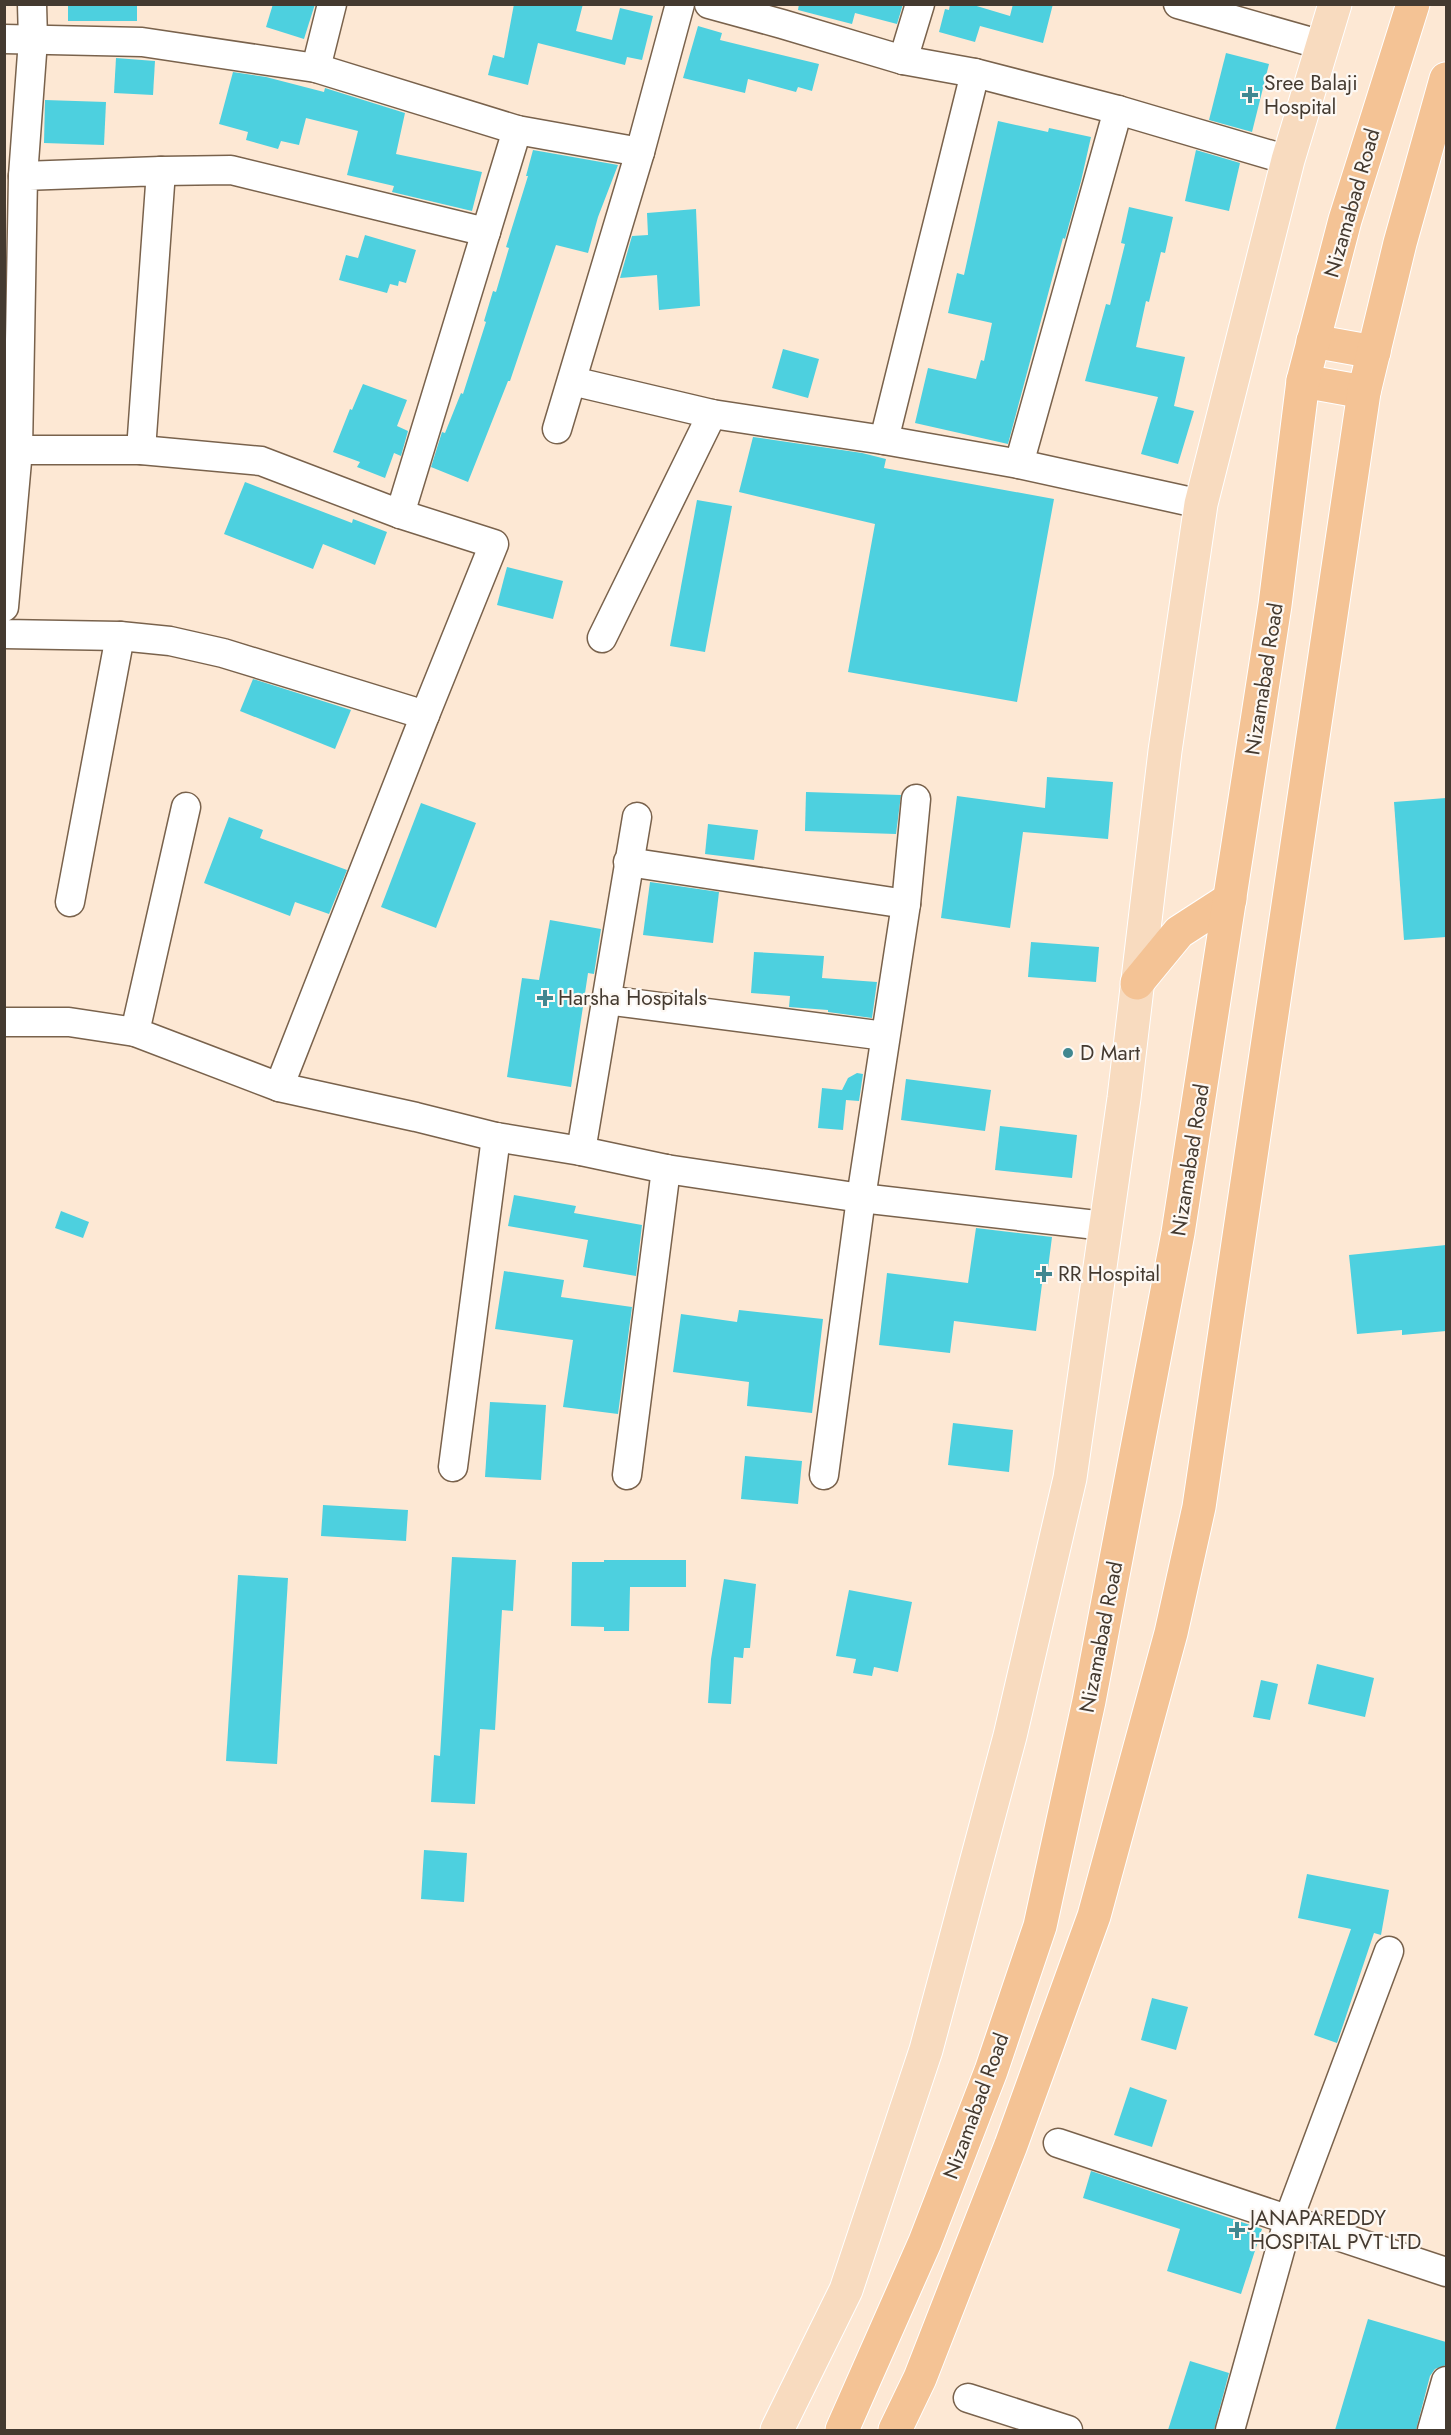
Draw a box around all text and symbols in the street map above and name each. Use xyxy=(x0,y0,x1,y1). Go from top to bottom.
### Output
place label: Sree Balaji Hospital xyxy=(1264,68,1358,122)
marker: Sree Balaji Hospital xyxy=(1241,86,1259,104)
street label: Nizamabad Road xyxy=(1316,125,1388,281)
street label: Nizamabad Road xyxy=(1237,601,1291,757)
place label: Harsha Hospitals xyxy=(558,983,707,1013)
marker: Harsha Hospitals xyxy=(536,989,554,1007)
place label: D Mart xyxy=(1080,1038,1140,1068)
marker: D Mart xyxy=(1061,1046,1075,1060)
street label: Nizamabad Road xyxy=(1163,1082,1217,1238)
place label: RR Hospital xyxy=(1058,1259,1160,1289)
marker: RR Hospital xyxy=(1035,1265,1053,1283)
street label: Nizamabad Road xyxy=(1072,1559,1130,1715)
street label: Nizamabad Road xyxy=(936,2029,1016,2183)
place label: JANAPAREDDY HOSPITAL PVT LTD xyxy=(1247,2203,1421,2257)
marker: JANAPAREDDY HOSPITAL PVT LTD xyxy=(1228,2221,1246,2239)

